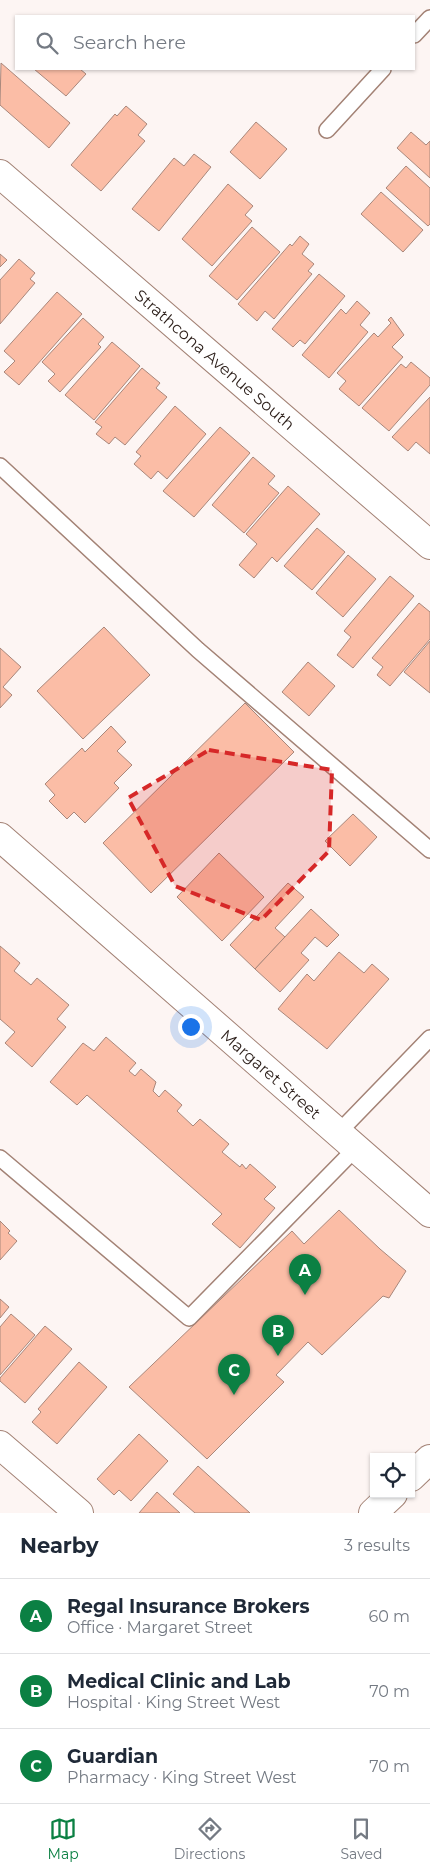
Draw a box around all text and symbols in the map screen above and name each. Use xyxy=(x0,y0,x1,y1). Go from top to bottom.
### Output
search box xyxy=(15,15,415,70)
icon: search xyxy=(33,29,61,57)
text: Search here xyxy=(73,31,186,54)
street label: Strathcona Avenue South xyxy=(131,285,299,434)
your location xyxy=(178,1014,204,1040)
street label: Margaret Street xyxy=(217,1025,325,1123)
pin: A xyxy=(289,1254,321,1295)
pin: B xyxy=(262,1315,294,1356)
pin: C xyxy=(218,1354,250,1395)
map controls xyxy=(370,1453,415,1498)
button: locate xyxy=(370,1453,415,1498)
text: Nearby xyxy=(20,1533,99,1558)
text: 3 results xyxy=(344,1536,410,1555)
text: Regal Insurance Brokers xyxy=(67,1595,310,1618)
text: A xyxy=(30,1607,42,1626)
text: 60 m xyxy=(368,1607,410,1626)
text: Office · Margaret Street xyxy=(67,1618,253,1637)
text: Medical Clinic and Lab xyxy=(67,1670,291,1693)
text: B xyxy=(30,1682,42,1701)
text: 70 m xyxy=(369,1682,410,1701)
text: Hospital · King Street West xyxy=(67,1693,280,1712)
text: Guardian xyxy=(67,1745,158,1768)
text: C xyxy=(30,1757,42,1776)
text: 70 m xyxy=(369,1757,410,1776)
text: Pharmacy · King Street West xyxy=(67,1768,297,1787)
tab: Map xyxy=(48,1815,79,1863)
tab: Directions xyxy=(174,1815,245,1863)
tab: Saved xyxy=(340,1815,382,1863)

